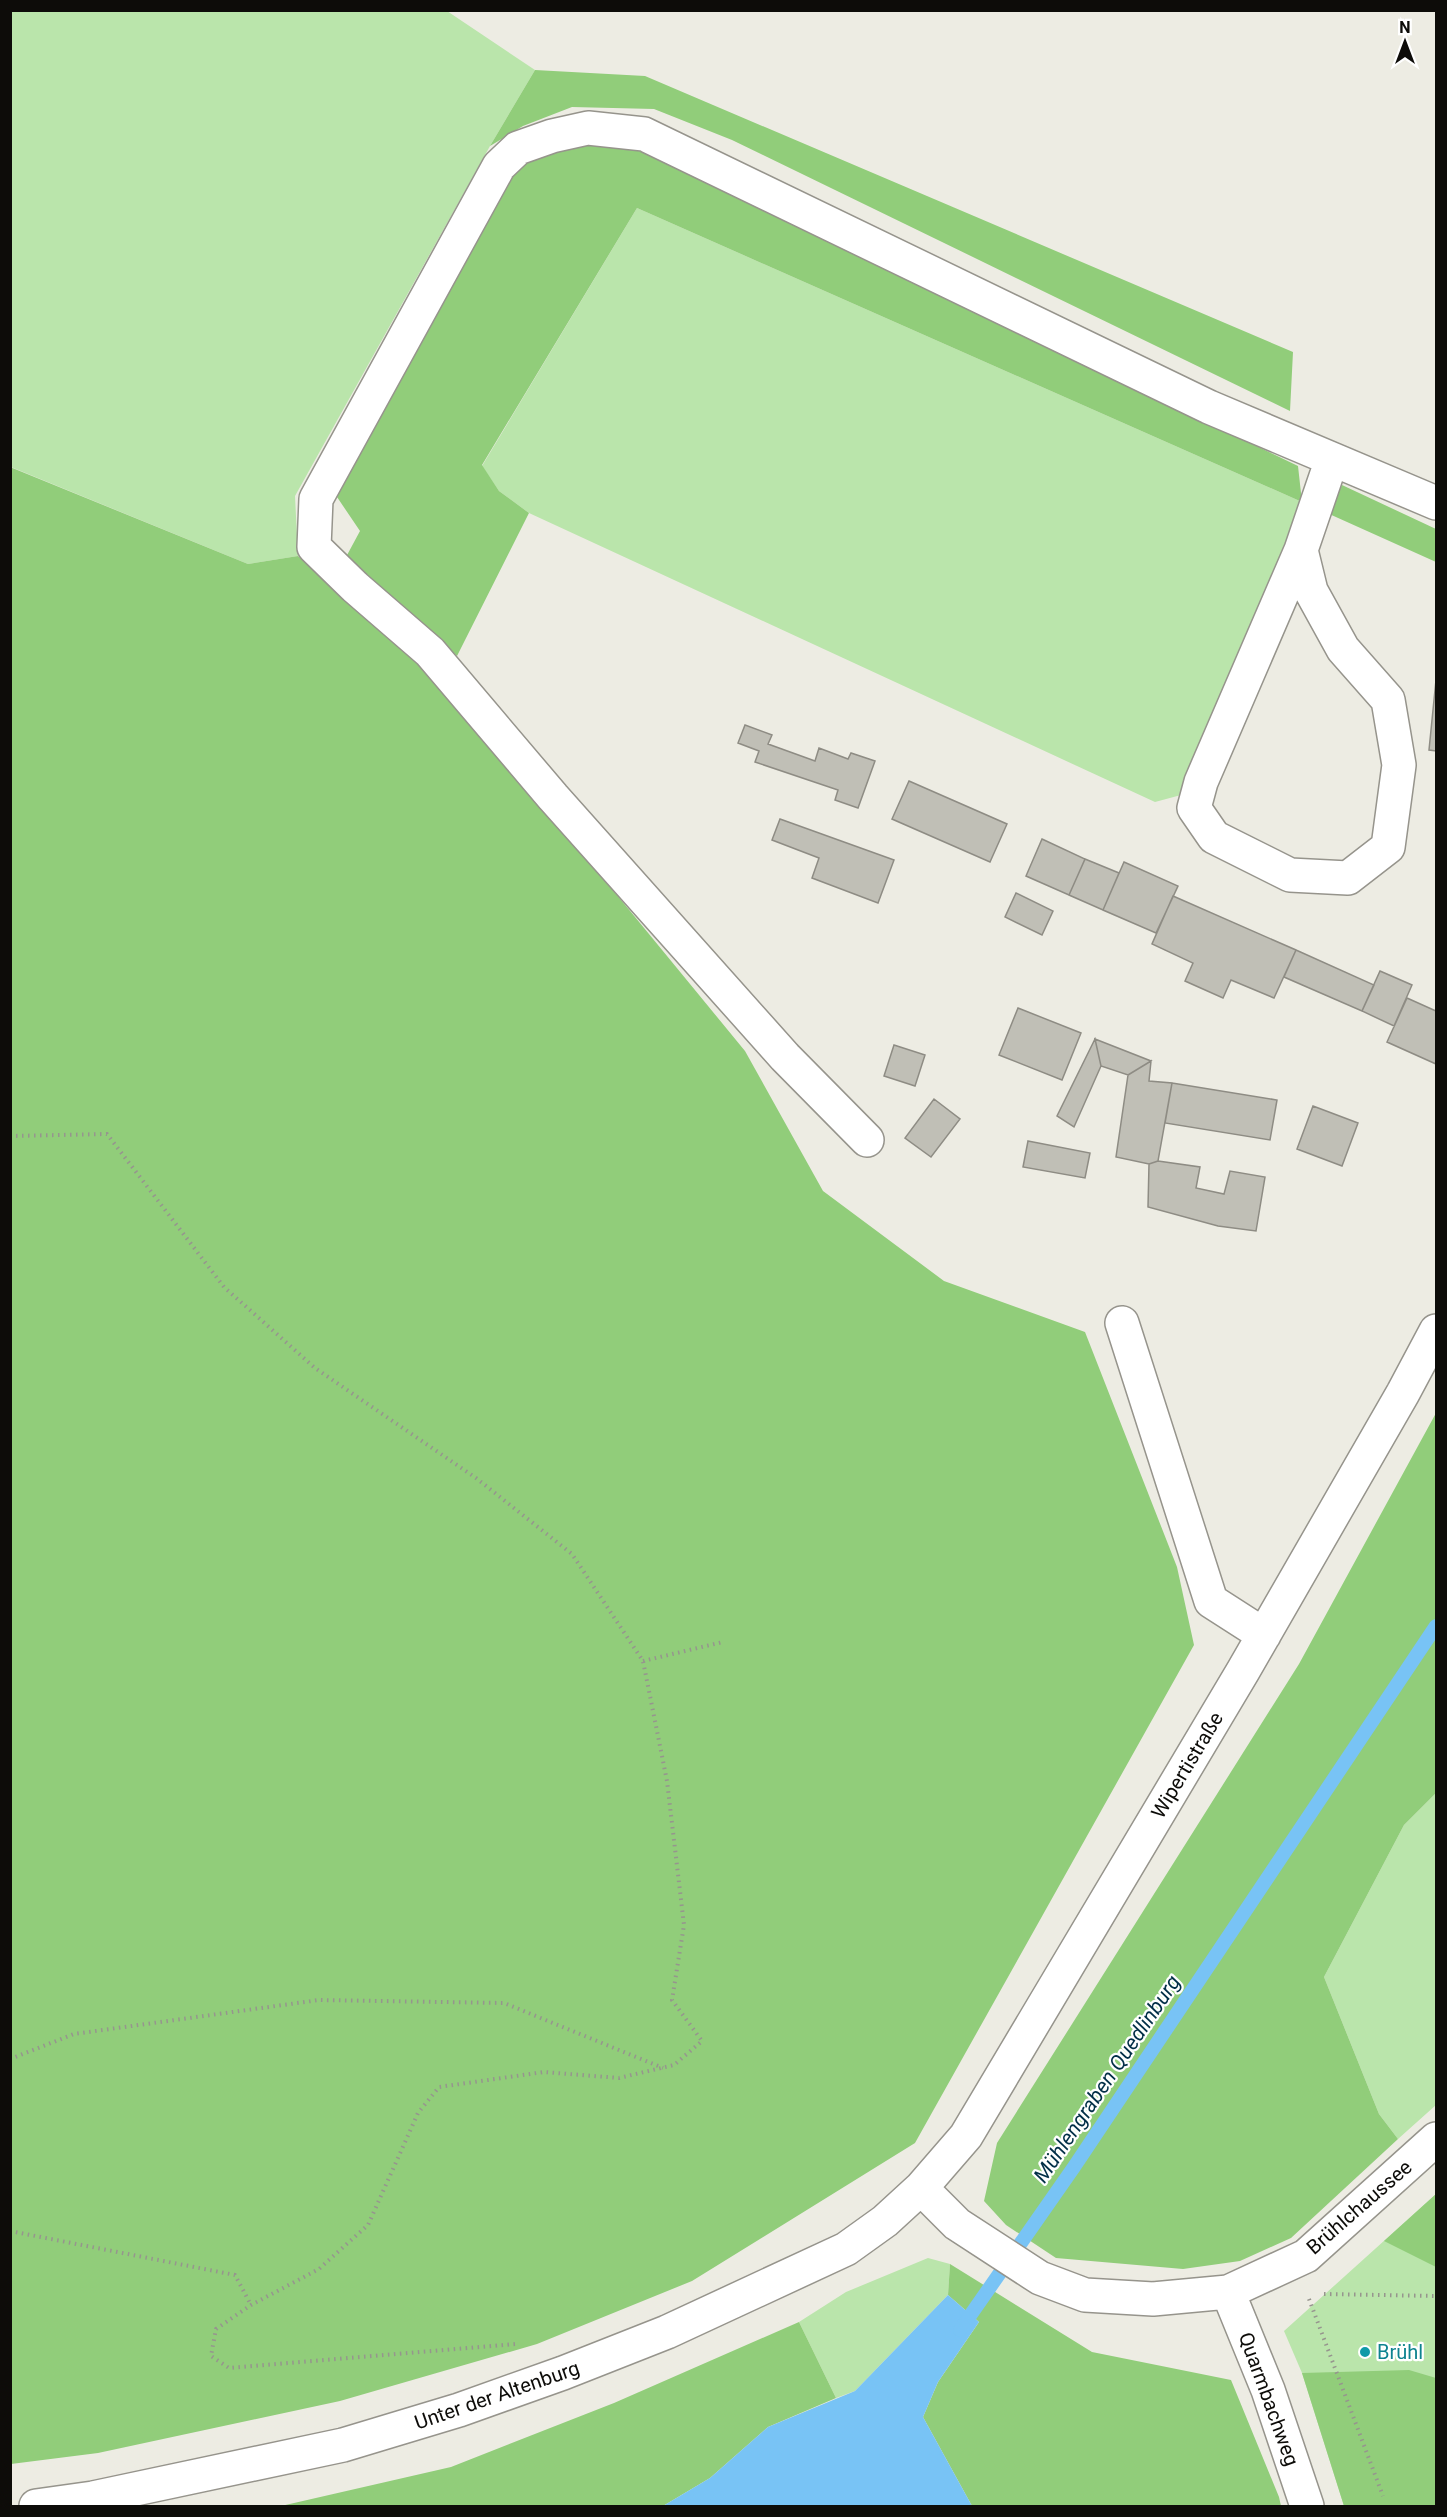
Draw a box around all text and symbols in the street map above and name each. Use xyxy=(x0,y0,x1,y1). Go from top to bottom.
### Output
north arrow xyxy=(1375,12,1435,72)
text: N xyxy=(1399,18,1411,37)
street label: Wipertistraße xyxy=(1146,1707,1228,1823)
water label: Mühlengraben Quedlinburg xyxy=(1029,1971,1185,2187)
street label: Brühlchaussee xyxy=(1302,2155,1416,2259)
street label: Quarmbachweg xyxy=(1234,2329,1304,2469)
place label: Brühl xyxy=(1377,2340,1423,2364)
marker: Brühl xyxy=(1358,2345,1372,2359)
street label: Unter der Altenburg xyxy=(411,2356,583,2434)

